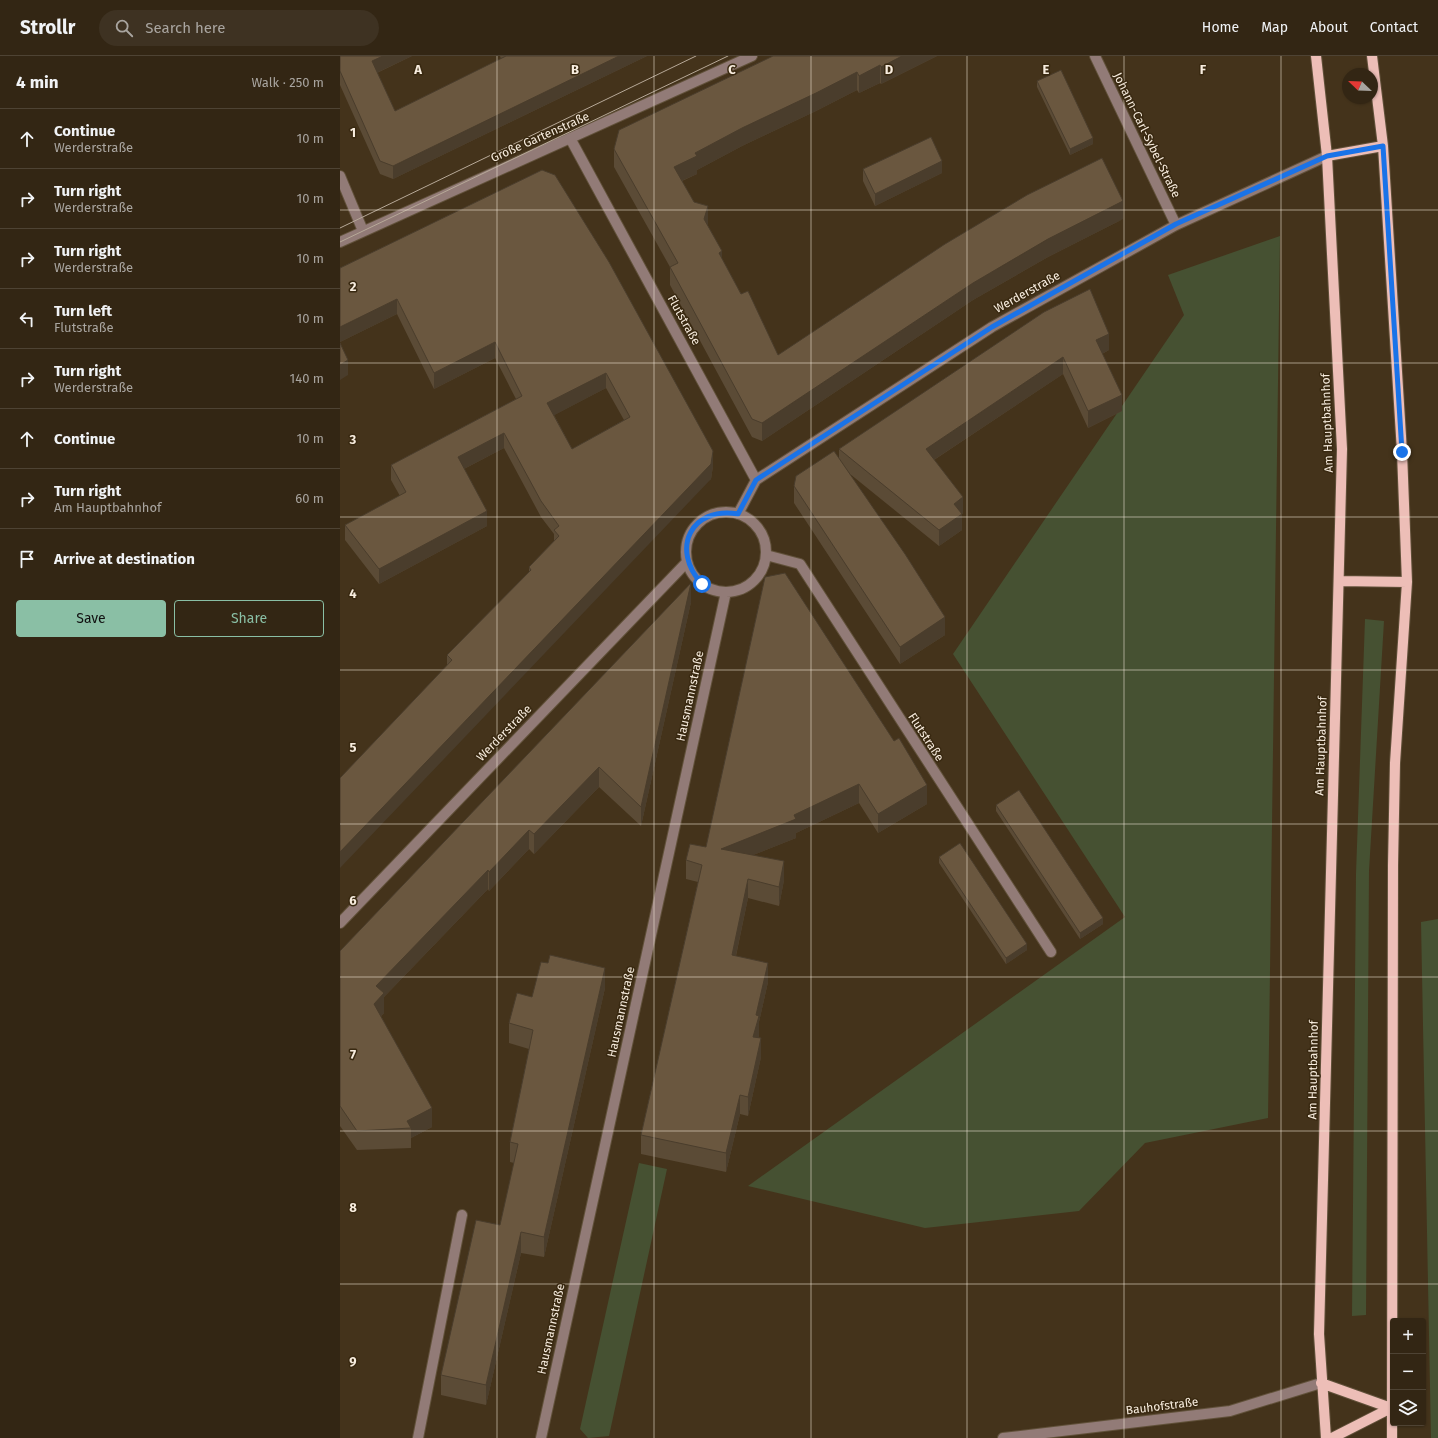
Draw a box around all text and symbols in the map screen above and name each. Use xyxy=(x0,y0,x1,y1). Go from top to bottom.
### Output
search box xyxy=(99,10,379,46)
text: Strollr xyxy=(20,16,75,39)
icon: search xyxy=(113,17,135,39)
text: Search here xyxy=(145,19,225,37)
text: Home xyxy=(1202,19,1239,36)
text: Map xyxy=(1261,19,1288,36)
text: About xyxy=(1310,19,1348,36)
text: Contact xyxy=(1370,19,1418,36)
text: A xyxy=(413,62,422,77)
text: B xyxy=(571,62,579,77)
text: C xyxy=(728,62,736,77)
text: D xyxy=(885,62,894,77)
text: E xyxy=(1043,62,1050,77)
text: F xyxy=(1200,62,1207,77)
north arrow xyxy=(1342,68,1378,104)
street label: Johann-Carl-Sybel-Straße xyxy=(1111,70,1183,200)
text: 4 min xyxy=(16,72,59,93)
text: Walk · 250 m xyxy=(251,75,324,90)
street label: Große Gartenstraße xyxy=(489,109,591,165)
text: Continue xyxy=(54,122,115,140)
text: 1 xyxy=(350,125,356,140)
icon: ahead xyxy=(16,128,38,150)
text: 10 m xyxy=(297,131,324,146)
text: Werderstraße xyxy=(54,140,133,155)
text: Turn right xyxy=(54,182,121,200)
icon: right xyxy=(16,188,38,210)
text: 10 m xyxy=(297,191,324,206)
text: Werderstraße xyxy=(54,200,133,215)
text: Turn right xyxy=(54,242,121,260)
icon: right xyxy=(16,248,38,270)
text: 10 m xyxy=(297,251,324,266)
text: Werderstraße xyxy=(54,260,133,275)
street label: Werderstraße xyxy=(992,268,1062,316)
text: 2 xyxy=(350,279,357,294)
street label: Flutstraße xyxy=(665,293,703,347)
text: Turn left xyxy=(54,302,112,320)
icon: left xyxy=(16,308,38,330)
text: 10 m xyxy=(297,311,324,326)
text: Flutstraße xyxy=(54,320,114,335)
text: Turn right xyxy=(54,362,121,380)
icon: right xyxy=(16,368,38,390)
text: 140 m xyxy=(290,371,324,386)
street label: Am Hauptbahnhof xyxy=(1318,372,1336,473)
text: Werderstraße xyxy=(54,380,133,395)
icon: ahead xyxy=(16,428,38,450)
text: Continue xyxy=(54,430,115,448)
text: 10 m xyxy=(297,431,324,446)
text: 3 xyxy=(349,432,357,447)
route end xyxy=(1393,443,1411,461)
text: Turn right xyxy=(54,482,121,500)
icon: right xyxy=(16,488,38,510)
text: 60 m xyxy=(295,491,324,506)
text: Am Hauptbahnhof xyxy=(54,500,161,515)
icon: arrive xyxy=(16,548,38,570)
text: Arrive at destination xyxy=(54,550,195,568)
route start xyxy=(693,575,711,593)
text: 4 xyxy=(349,586,357,601)
button: Save xyxy=(16,600,166,637)
button: Share xyxy=(174,600,324,637)
street label: Hausmannstraße xyxy=(674,649,706,743)
street label: Am Hauptbahnhof xyxy=(1312,695,1330,796)
street label: Werderstraße xyxy=(474,702,534,764)
street label: Flutstraße xyxy=(905,710,947,764)
text: 5 xyxy=(350,740,357,755)
text: 6 xyxy=(349,893,357,908)
street label: Hausmannstraße xyxy=(605,965,637,1059)
street label: Am Hauptbahnhof xyxy=(1305,1019,1321,1120)
text: 7 xyxy=(350,1047,356,1062)
text: 8 xyxy=(349,1200,357,1215)
street label: Hausmannstraße xyxy=(535,1282,567,1376)
map controls xyxy=(1390,1318,1426,1426)
button: + xyxy=(1390,1318,1426,1354)
text: 9 xyxy=(349,1354,357,1369)
button: − xyxy=(1390,1354,1426,1390)
button: layers xyxy=(1390,1390,1426,1426)
street label: Bauhofstraße xyxy=(1125,1395,1199,1417)

